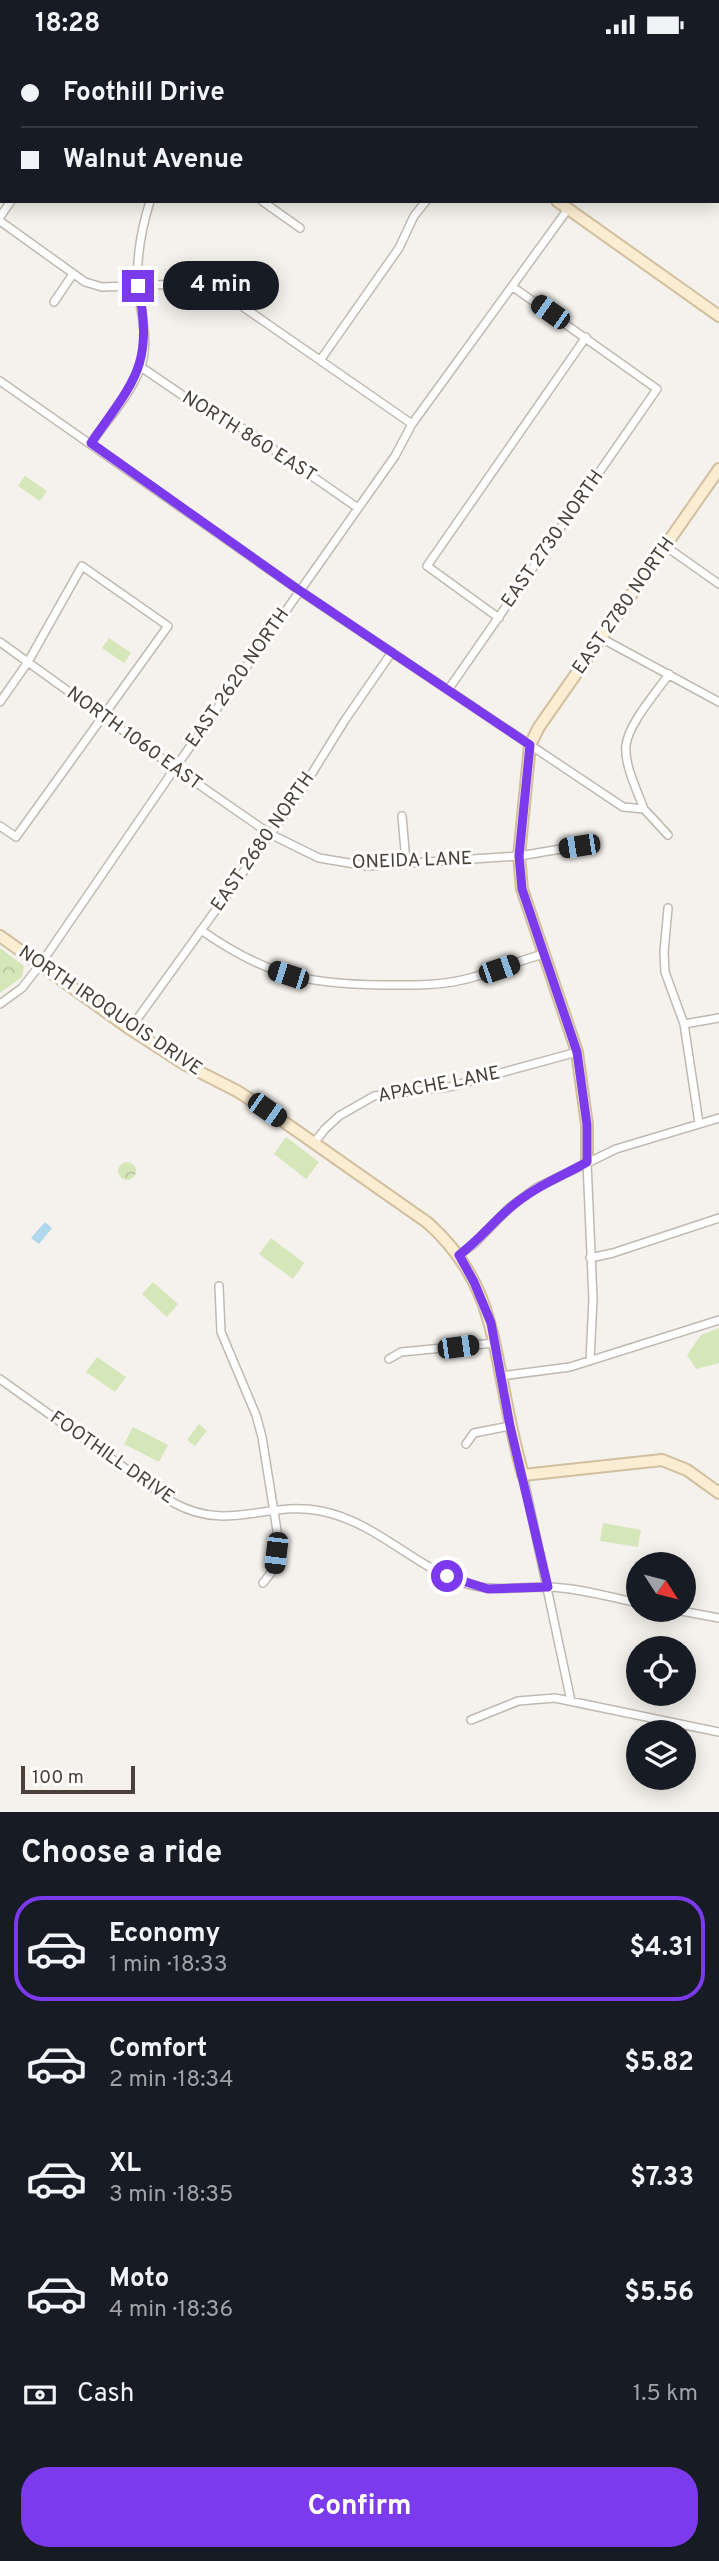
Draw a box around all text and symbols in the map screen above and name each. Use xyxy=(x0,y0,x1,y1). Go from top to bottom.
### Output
text: 18:28 xyxy=(35,8,100,41)
text: Foothill Drive xyxy=(63,77,225,110)
text: Walnut Avenue xyxy=(63,144,243,177)
callout: 4 min xyxy=(162,261,278,311)
route end xyxy=(122,270,154,302)
text: 4 min xyxy=(191,271,251,300)
car xyxy=(527,291,574,333)
street label: NORTH 860 EAST xyxy=(177,386,321,488)
street label: EAST 2730 NORTH xyxy=(497,466,609,612)
street label: EAST 2780 NORTH xyxy=(568,533,680,679)
street label: EAST 2620 NORTH xyxy=(181,604,295,752)
street label: NORTH 1060 EAST xyxy=(62,682,206,796)
street label: EAST 2680 NORTH xyxy=(206,768,320,916)
car xyxy=(557,832,602,860)
street label: ONEIDA LANE xyxy=(351,847,473,875)
street label: NORTH IROQUOIS DRIVE xyxy=(14,941,206,1081)
car xyxy=(476,952,523,986)
car xyxy=(265,959,312,991)
street label: APACHE LANE xyxy=(376,1061,502,1109)
car xyxy=(244,1089,291,1131)
car xyxy=(436,1334,481,1360)
street label: FOOTHILL DRIVE xyxy=(45,1406,179,1510)
car xyxy=(264,1531,289,1575)
north arrow xyxy=(626,1552,696,1622)
map controls xyxy=(626,1552,696,1790)
route start xyxy=(431,1560,463,1592)
button: locate xyxy=(626,1636,696,1706)
button: layers xyxy=(626,1720,696,1790)
scale bar xyxy=(21,1763,135,1795)
text: 100 m xyxy=(32,1766,84,1790)
text: Choose a ride xyxy=(21,1834,222,1874)
icon: car xyxy=(25,1917,88,1980)
text: Economy xyxy=(109,1918,220,1951)
text: $4.31 xyxy=(629,1932,694,1965)
text: 1 min · 18:33 xyxy=(109,1951,228,1980)
icon: car xyxy=(25,2032,88,2095)
text: Comfort xyxy=(109,2033,207,2066)
text: $5.82 xyxy=(624,2047,694,2080)
text: 2 min · 18:34 xyxy=(109,2066,234,2095)
icon: car xyxy=(25,2147,88,2210)
text: XL xyxy=(109,2148,141,2181)
text: $7.33 xyxy=(630,2162,694,2195)
text: 3 min · 18:35 xyxy=(109,2181,233,2210)
icon: car xyxy=(25,2262,88,2325)
text: Moto xyxy=(109,2263,169,2296)
text: $5.56 xyxy=(624,2277,694,2310)
text: 4 min · 18:36 xyxy=(109,2296,233,2325)
icon: cash xyxy=(21,2376,59,2414)
text: Cash xyxy=(77,2378,134,2411)
text: 1.5 km xyxy=(633,2380,698,2409)
button: Confirm xyxy=(21,2467,698,2547)

